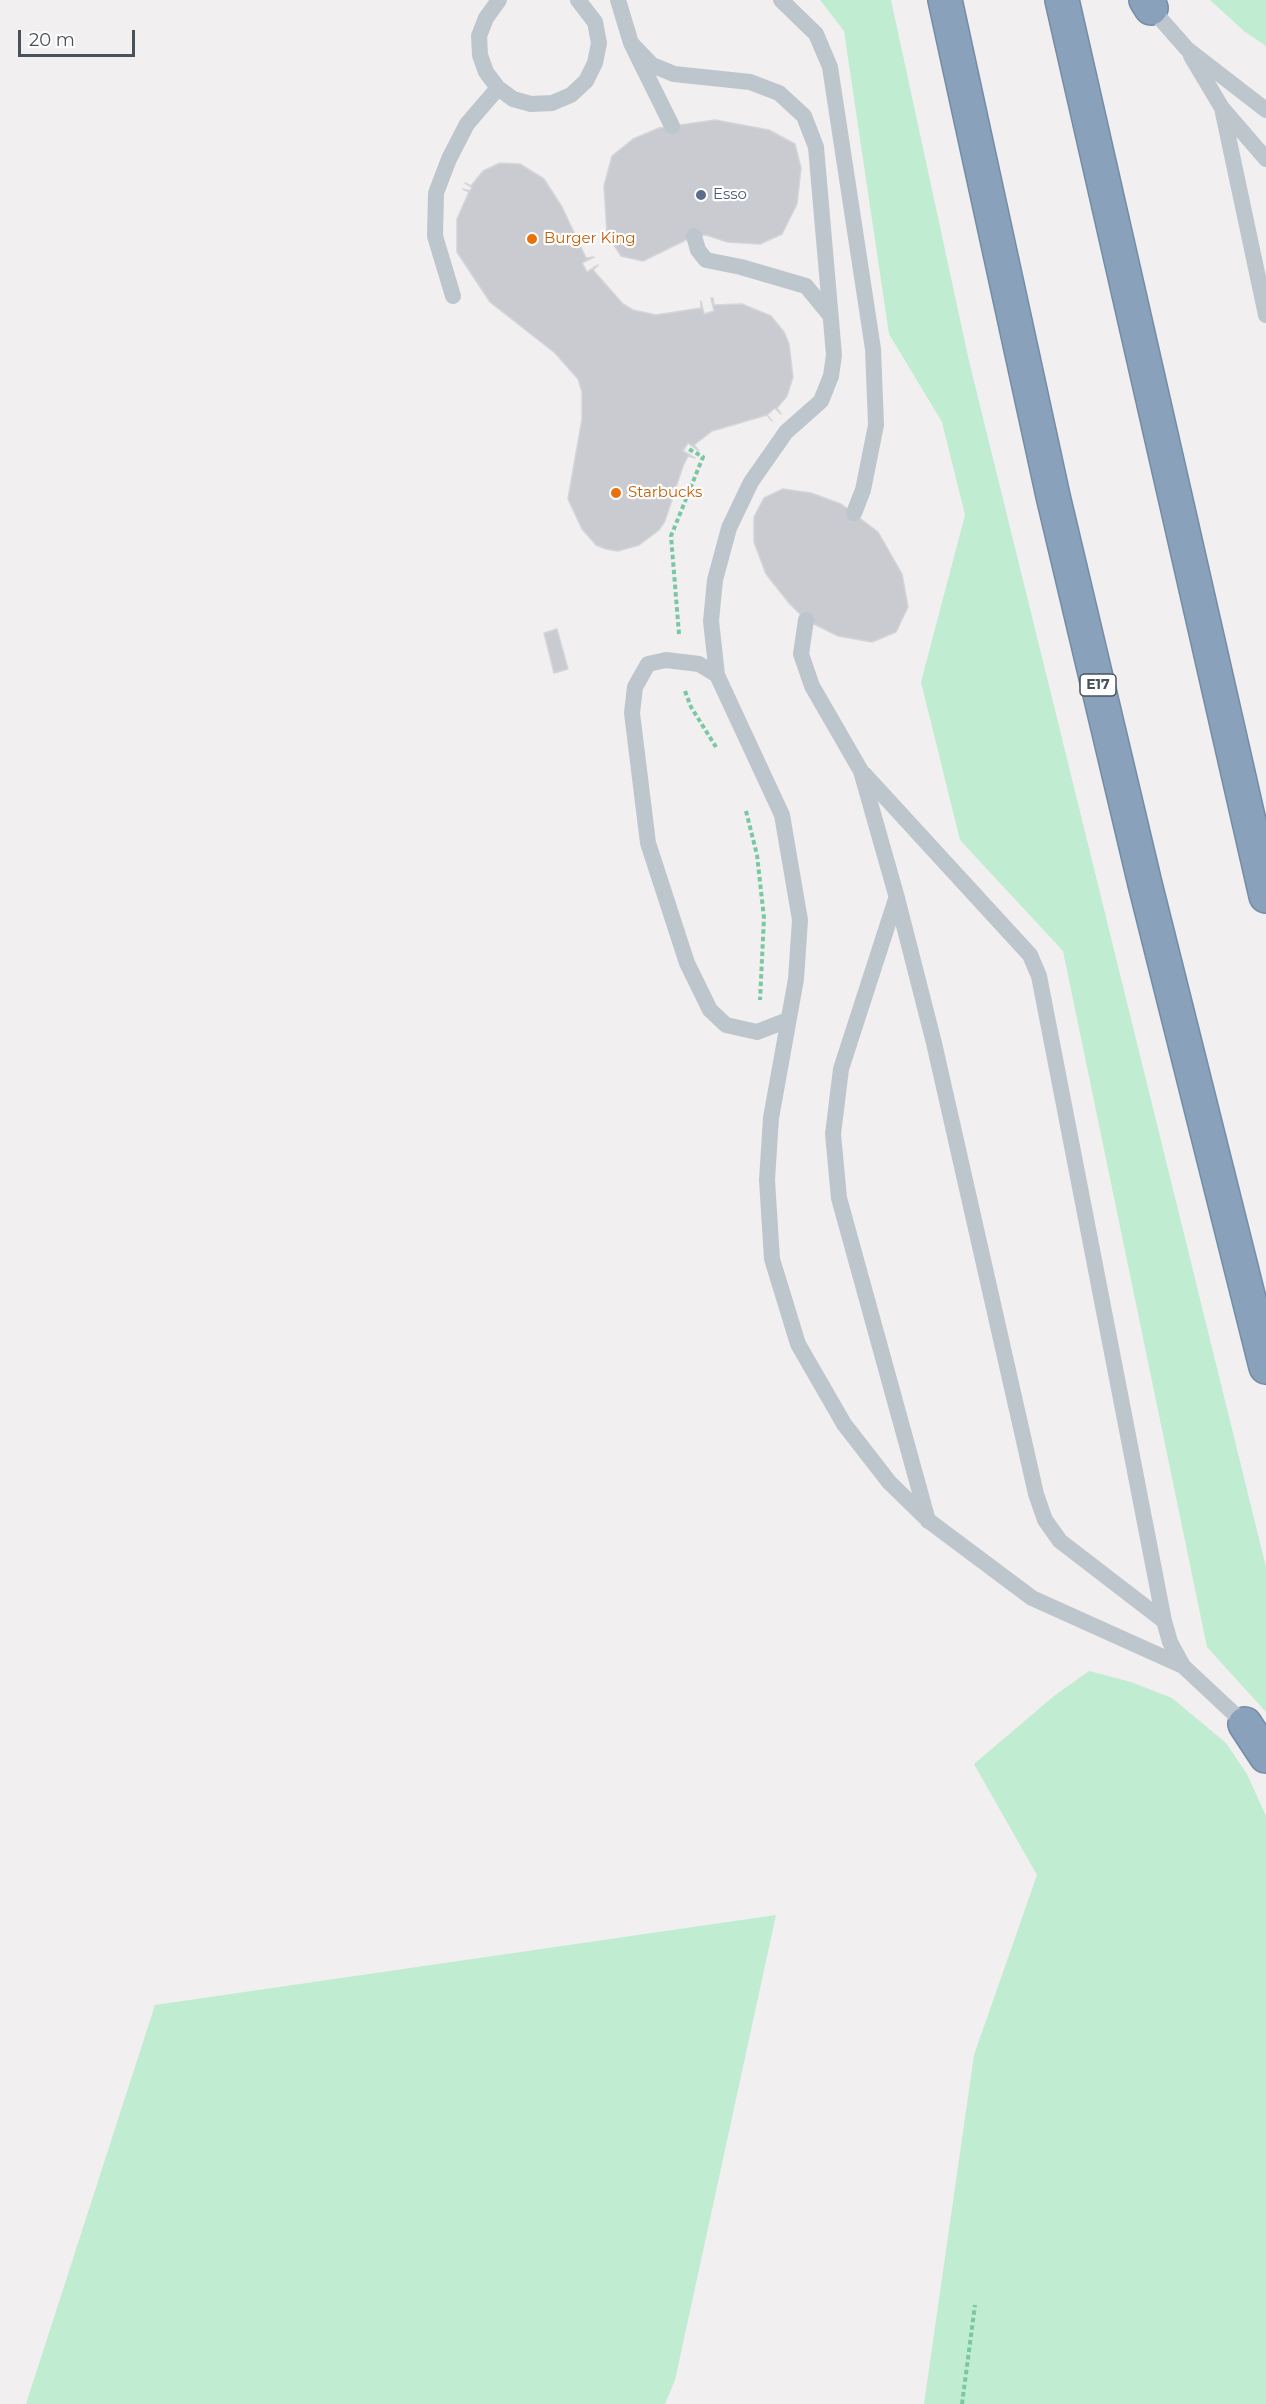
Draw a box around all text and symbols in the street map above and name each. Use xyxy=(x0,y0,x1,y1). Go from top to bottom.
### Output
scale bar xyxy=(21,18,138,56)
text: 20 m xyxy=(29,29,75,51)
place label: Esso xyxy=(713,186,747,204)
marker: Esso xyxy=(694,188,708,202)
place label: Burger King xyxy=(544,230,636,248)
marker: Burger King xyxy=(525,232,539,246)
place label: Starbucks xyxy=(628,484,702,502)
marker: Starbucks xyxy=(609,486,623,500)
road number: E17 xyxy=(1080,674,1116,696)

